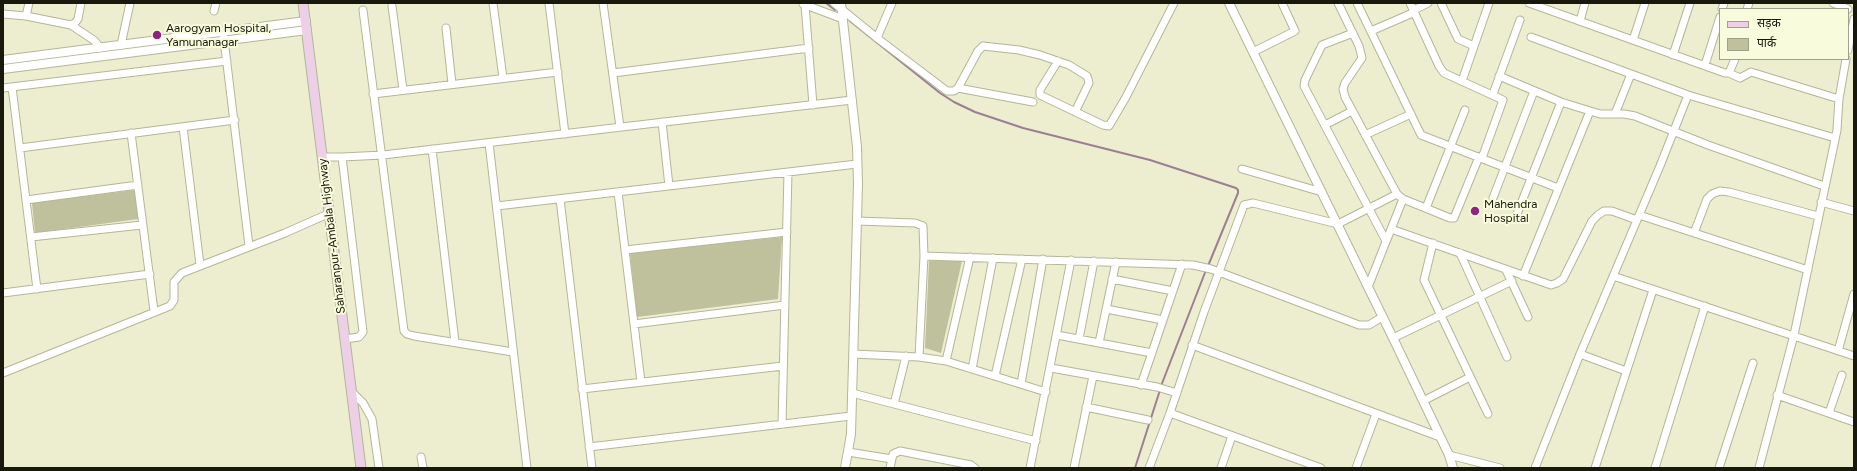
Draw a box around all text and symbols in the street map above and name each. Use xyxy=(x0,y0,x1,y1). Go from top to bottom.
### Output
legend xyxy=(1719,8,1849,60)
text: सड़क xyxy=(1757,16,1781,30)
place label: Aarogyam Hospital, Yamunanagar xyxy=(166,21,271,49)
marker: Aarogyam Hospital, Yamunanagar xyxy=(151,29,163,41)
text: पार्क xyxy=(1757,36,1776,50)
street label: Saharanpur-Ambala Highway xyxy=(315,158,349,314)
place label: Mahendra Hospital xyxy=(1484,197,1537,225)
marker: Mahendra Hospital xyxy=(1469,205,1481,217)

